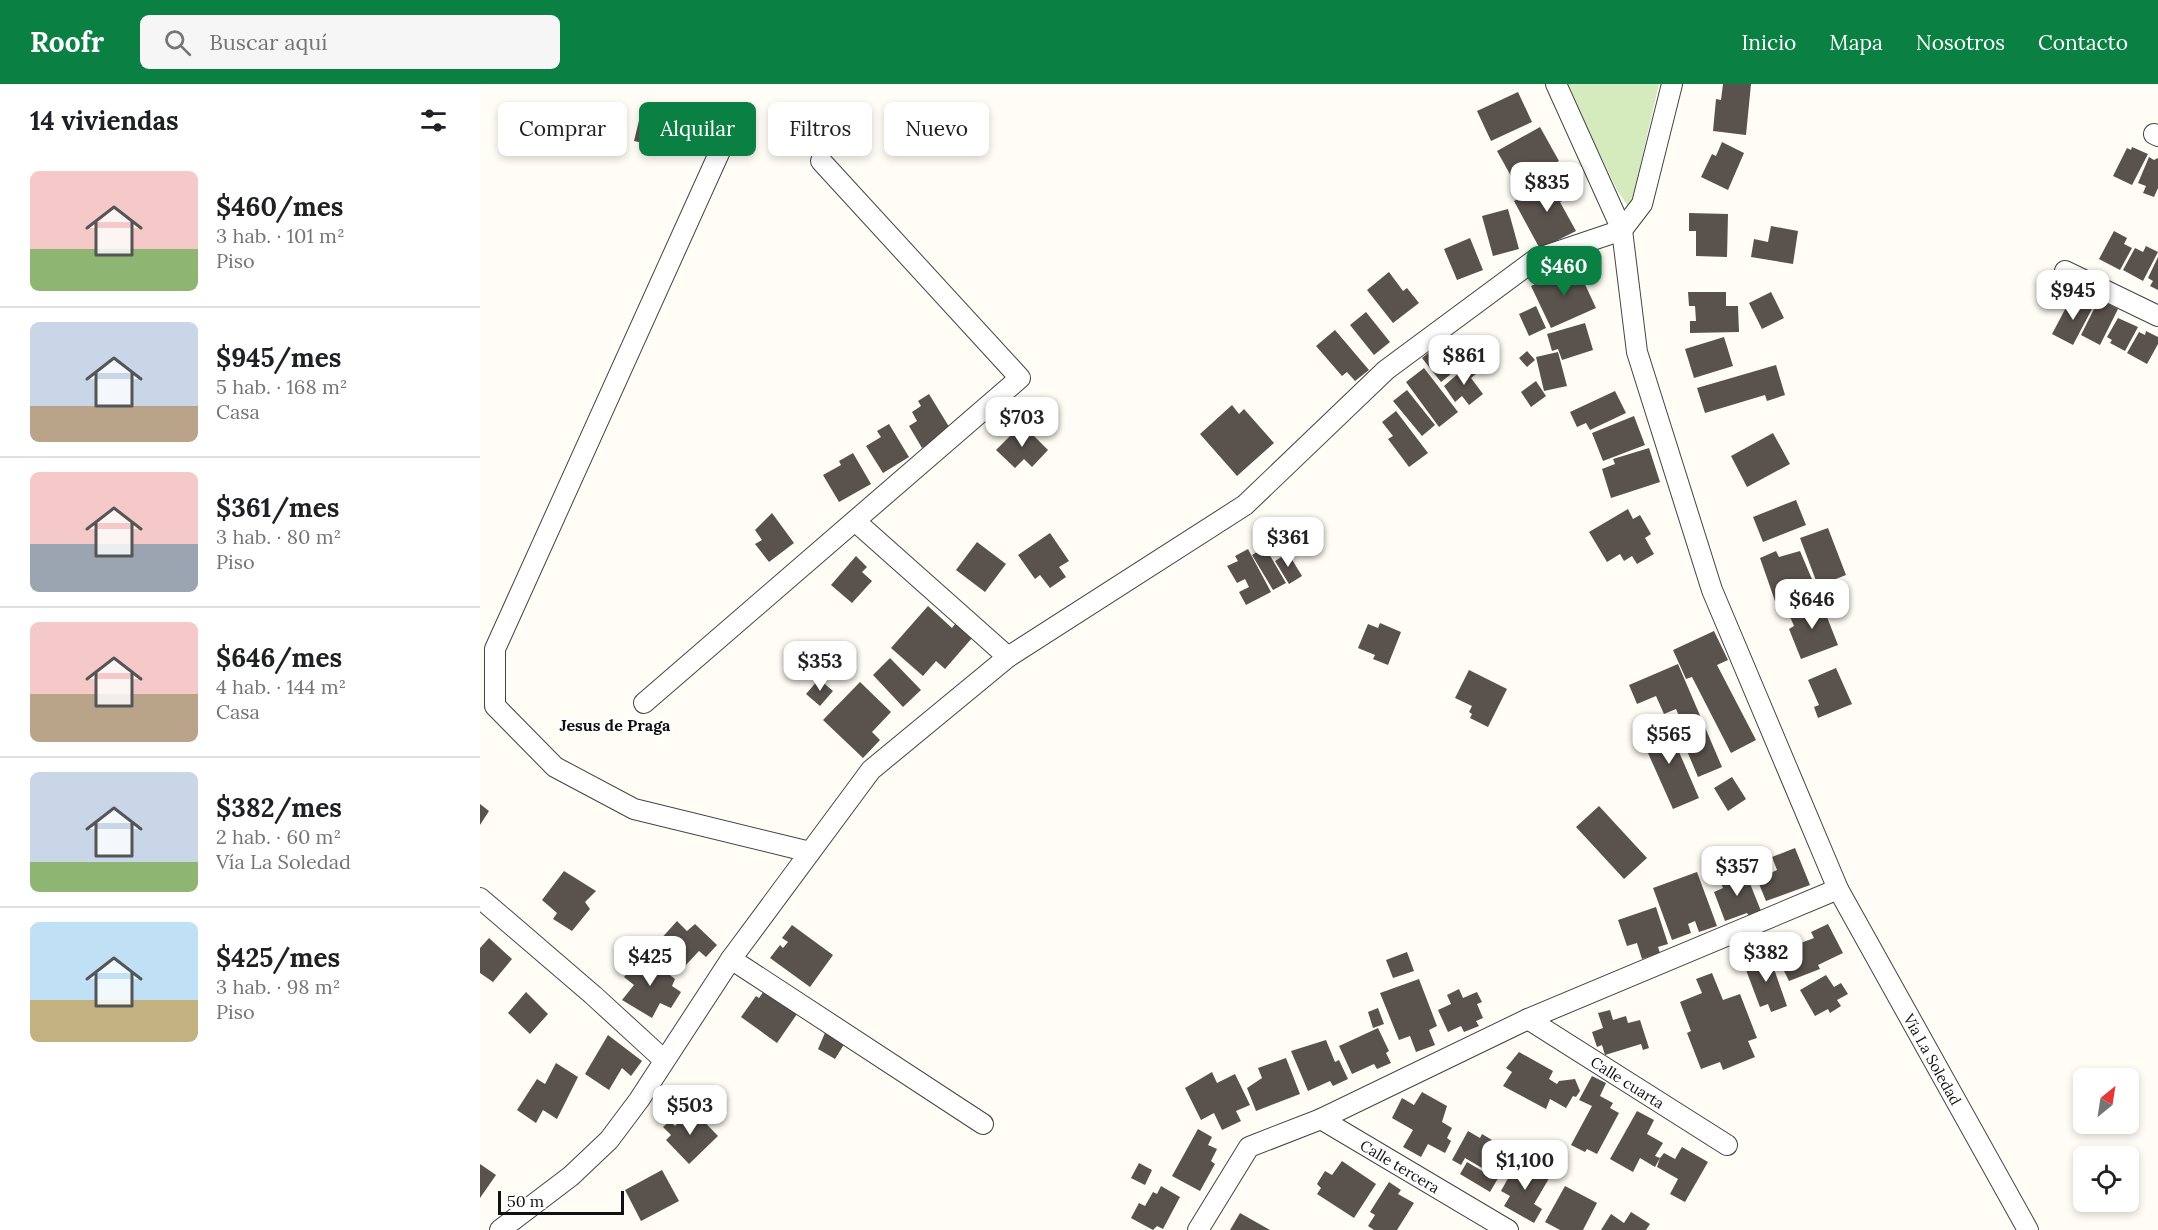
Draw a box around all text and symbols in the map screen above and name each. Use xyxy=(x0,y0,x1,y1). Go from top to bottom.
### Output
search box xyxy=(140,15,560,69)
text: Roofr xyxy=(30,24,104,60)
icon: search xyxy=(161,26,194,59)
text: Buscar aquí xyxy=(209,28,328,56)
text: Inicio xyxy=(1741,29,1796,56)
text: Mapa xyxy=(1829,29,1883,56)
text: Nosotros xyxy=(1916,29,2005,56)
text: Contacto xyxy=(2038,29,2128,56)
chip: Comprar xyxy=(498,102,627,156)
chip: Alquilar xyxy=(639,102,756,156)
chip: Filtros xyxy=(768,102,872,156)
chip: Nuevo xyxy=(884,102,989,156)
text: 14 viviendas xyxy=(30,104,179,137)
icon: filters xyxy=(417,104,450,137)
pin: $835 xyxy=(1511,162,1583,213)
text: $835 xyxy=(1524,169,1570,194)
text: $460/mes xyxy=(216,190,343,223)
icon: home xyxy=(78,195,150,267)
text: 3 hab. · 101 m² xyxy=(216,223,345,248)
pin: $460 xyxy=(1528,246,1600,297)
text: Piso xyxy=(216,248,255,273)
text: $460 xyxy=(1541,253,1587,278)
pin: $945 xyxy=(2037,270,2109,321)
text: $945 xyxy=(2050,277,2096,302)
pin: $861 xyxy=(1428,335,1500,386)
text: $945/mes xyxy=(216,341,341,374)
text: $861 xyxy=(1443,342,1485,367)
icon: home xyxy=(78,346,150,418)
text: 5 hab. · 168 m² xyxy=(216,374,347,399)
pin: $703 xyxy=(986,397,1058,448)
text: Casa xyxy=(216,399,260,424)
text: $703 xyxy=(999,404,1045,429)
text: $361/mes xyxy=(216,491,339,524)
icon: home xyxy=(78,496,150,568)
pin: $361 xyxy=(1252,517,1324,568)
text: 3 hab. · 80 m² xyxy=(216,524,341,549)
text: $361 xyxy=(1267,524,1309,549)
text: Piso xyxy=(216,549,255,574)
pin: $646 xyxy=(1776,579,1848,630)
text: $646 xyxy=(1789,586,1835,611)
text: $646/mes xyxy=(216,641,342,674)
pin: $353 xyxy=(784,641,856,692)
icon: home xyxy=(78,646,150,718)
text: $353 xyxy=(798,648,842,673)
text: 4 hab. · 144 m² xyxy=(216,674,346,699)
text: Casa xyxy=(216,699,260,724)
pin: $565 xyxy=(1633,714,1705,765)
district label: Jesus de Praga xyxy=(560,715,671,735)
text: $565 xyxy=(1647,721,1691,746)
text: $382/mes xyxy=(216,791,342,824)
icon: home xyxy=(78,796,150,868)
text: 2 hab. · 60 m² xyxy=(216,824,341,849)
pin: $357 xyxy=(1701,846,1773,897)
text: Vía La Soledad xyxy=(216,849,351,874)
text: $357 xyxy=(1715,853,1759,878)
pin: $382 xyxy=(1730,932,1802,983)
pin: $425 xyxy=(614,936,686,987)
text: $382 xyxy=(1743,939,1789,964)
text: $425/mes xyxy=(216,941,340,974)
text: $425 xyxy=(628,943,672,968)
icon: home xyxy=(78,946,150,1018)
text: 3 hab. · 98 m² xyxy=(216,974,340,999)
text: Piso xyxy=(216,999,255,1024)
street label: Vía La Soledad xyxy=(1899,1009,1966,1108)
street label: Calle cuarta xyxy=(1587,1052,1668,1113)
north arrow xyxy=(2073,1068,2139,1134)
map controls xyxy=(2073,1068,2139,1212)
pin: $503 xyxy=(654,1085,726,1136)
text: $503 xyxy=(667,1092,713,1117)
street label: Calle tercera xyxy=(1357,1135,1443,1197)
pin: $1,100 xyxy=(1476,1140,1574,1191)
button: locate xyxy=(2073,1146,2139,1212)
text: $1,100 xyxy=(1496,1147,1554,1172)
scale bar xyxy=(498,1188,624,1216)
text: 50 m xyxy=(507,1191,544,1211)

